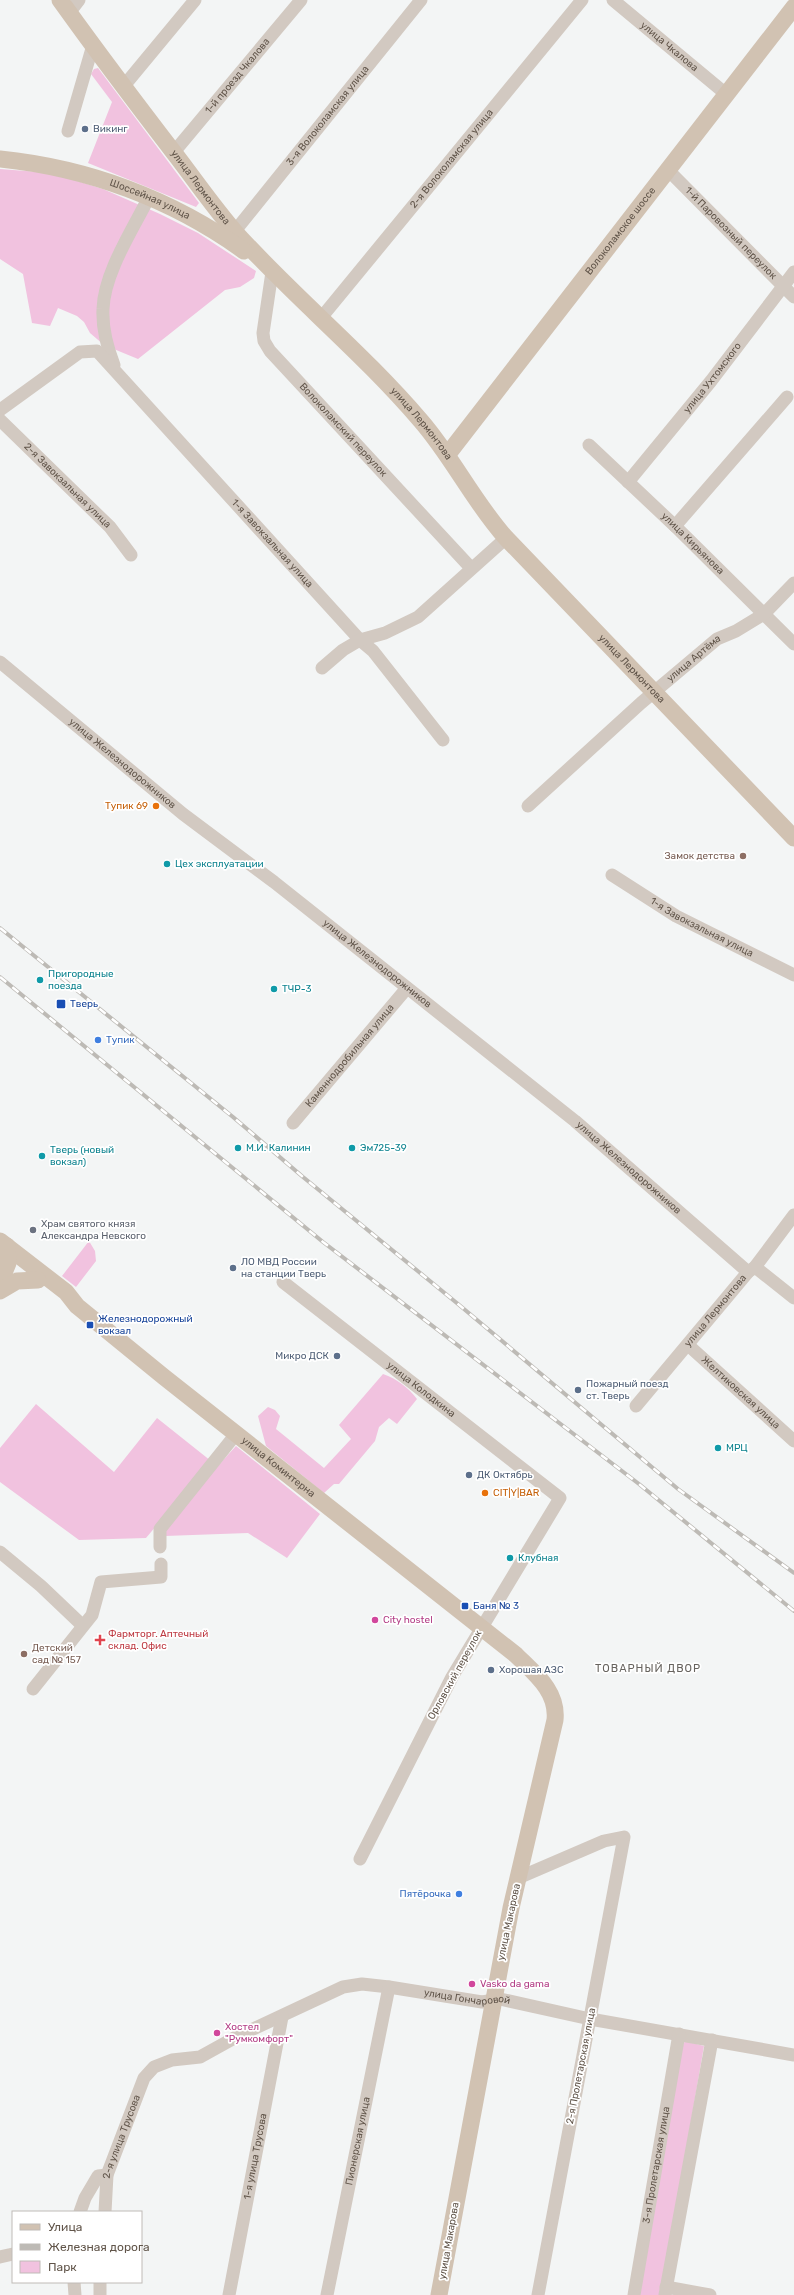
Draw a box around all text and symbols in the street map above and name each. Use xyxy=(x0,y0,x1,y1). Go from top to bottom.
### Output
street label: улица Чкалова xyxy=(638,19,700,74)
street label: 1-й проезд Чкалова xyxy=(203,36,272,116)
street label: 3-я Волоколамская улица xyxy=(284,63,372,168)
street label: 2-я Волоколамская улица xyxy=(408,107,496,211)
place label: Викинг xyxy=(93,123,128,135)
marker: Викинг xyxy=(80,124,90,134)
street label: улица Лермонтова xyxy=(168,148,232,227)
street label: Шоссейная улица xyxy=(108,177,192,222)
street label: Волоколамское шоссе xyxy=(583,184,659,277)
street label: 1-й Паровозный переулок xyxy=(682,184,780,282)
street label: улица Ухтомского xyxy=(681,340,744,416)
street label: Волоколамский переулок xyxy=(297,381,390,480)
street label: улица Лермонтова xyxy=(388,385,454,462)
street label: 2-я Завокзальная улица xyxy=(21,441,113,531)
street label: 1-я Завокзальная улица xyxy=(229,497,315,590)
street label: улица Кирьянова xyxy=(659,510,726,577)
street label: улица Лермонтова xyxy=(596,632,667,706)
street label: улица Артёма xyxy=(664,632,722,685)
street label: улица Железнодорожников xyxy=(66,716,178,812)
place label: Тупик 69 xyxy=(105,800,148,812)
marker: Тупик 69 xyxy=(151,801,161,811)
place label: Замок детства xyxy=(664,850,735,862)
marker: Замок детства xyxy=(738,851,748,861)
place label: Цех эксплуатации xyxy=(175,858,264,870)
marker: Цех эксплуатации xyxy=(162,859,172,869)
street label: 1-я Завокзальная улица xyxy=(648,895,755,960)
street label: улица Железнодорожников xyxy=(320,917,434,1011)
place label: Пригородные поезда xyxy=(48,968,114,992)
marker: Пригородные поезда xyxy=(35,975,45,985)
place label: ТЧР-3 xyxy=(282,983,311,995)
marker: ТЧР-3 xyxy=(269,984,279,994)
marker: Тверь xyxy=(55,998,67,1010)
place label: Тверь xyxy=(70,998,98,1010)
street label: Каменнодробильная улица xyxy=(303,1002,397,1110)
place label: Тупик xyxy=(106,1034,135,1046)
marker: Тупик xyxy=(93,1035,103,1045)
street label: улица Железнодорожников xyxy=(574,1119,684,1217)
place label: М.И. Калинин xyxy=(246,1142,311,1154)
place label: Эм725-39 xyxy=(360,1142,407,1154)
marker: М.И. Калинин xyxy=(233,1143,243,1153)
marker: Эм725-39 xyxy=(347,1143,357,1153)
place label: Тверь (новый вокзал) xyxy=(50,1144,114,1168)
marker: Тверь (новый вокзал) xyxy=(37,1151,47,1161)
place label: Храм святого князя Александра Невского xyxy=(41,1218,146,1242)
marker: Храм святого князя Александра Невского xyxy=(28,1225,38,1235)
place label: ЛО МВД России на станции Тверь xyxy=(241,1256,326,1280)
marker: ЛО МВД России на станции Тверь xyxy=(228,1263,238,1273)
street label: улица Лермонтова xyxy=(682,1272,749,1349)
place label: Железнодорожный вокзал xyxy=(98,1313,193,1337)
marker: Железнодорожный вокзал xyxy=(85,1320,95,1330)
place label: Микро ДСК xyxy=(275,1350,330,1362)
marker: Микро ДСК xyxy=(332,1351,342,1361)
street label: Желтиковская улица xyxy=(699,1354,783,1431)
street label: улица Колодкина xyxy=(384,1359,458,1420)
place label: Пожарный поезд ст. Тверь xyxy=(586,1378,668,1402)
marker: Пожарный поезд ст. Тверь xyxy=(573,1385,583,1395)
street label: улица Коминтерна xyxy=(239,1434,317,1500)
place label: МРЦ xyxy=(726,1442,748,1454)
marker: МРЦ xyxy=(713,1443,723,1453)
place label: ДК Октябрь xyxy=(477,1469,532,1481)
marker: ДК Октябрь xyxy=(464,1470,474,1480)
place label: CIT|Y|BAR xyxy=(493,1487,540,1499)
marker: CIT|Y|BAR xyxy=(480,1488,490,1498)
place label: Клубная xyxy=(518,1552,559,1564)
marker: Клубная xyxy=(505,1553,515,1563)
place label: Баня № 3 xyxy=(473,1600,519,1612)
marker: Баня № 3 xyxy=(460,1601,470,1611)
place label: City hostel xyxy=(383,1614,433,1626)
marker: City hostel xyxy=(370,1615,380,1625)
place label: Фармторг. Аптечный склад. Офис xyxy=(108,1628,208,1652)
street label: Орловский переулок xyxy=(425,1628,485,1722)
marker: Фармторг. Аптечный склад. Офис xyxy=(95,1635,105,1645)
place label: Детский сад № 157 xyxy=(32,1642,81,1666)
marker: Детский сад № 157 xyxy=(19,1649,29,1659)
district label: ТОВАРНЫЙ ДВОР xyxy=(595,1662,701,1675)
place label: Хорошая АЗС xyxy=(499,1664,564,1676)
marker: Хорошая АЗС xyxy=(486,1665,496,1675)
street label: улица Макарова xyxy=(495,1882,523,1962)
place label: Пятёрочка xyxy=(400,1888,451,1900)
marker: Пятёрочка xyxy=(454,1889,464,1899)
place label: Vasko da gama xyxy=(480,1978,550,1990)
marker: Vasko da gama xyxy=(467,1979,477,1989)
street label: улица Гончаровой xyxy=(423,1987,511,2008)
street label: 2-я Пролетарская улица xyxy=(564,2007,598,2125)
place label: Хостел "Румкомфорт" xyxy=(225,2021,293,2045)
marker: Хостел "Румкомфорт" xyxy=(212,2028,222,2038)
street label: 2-я улица Трусова xyxy=(101,2093,143,2179)
street label: Пионерская улица xyxy=(343,2096,373,2186)
street label: 3-я Пролетарская улица xyxy=(640,2105,672,2224)
street label: 1-я улица Трусова xyxy=(241,2112,270,2201)
street label: улица Макарова xyxy=(436,2201,462,2281)
legend xyxy=(12,2211,142,2283)
text: Улица xyxy=(48,2220,82,2234)
text: Железная дорога xyxy=(48,2240,150,2254)
text: Парк xyxy=(48,2260,77,2274)

